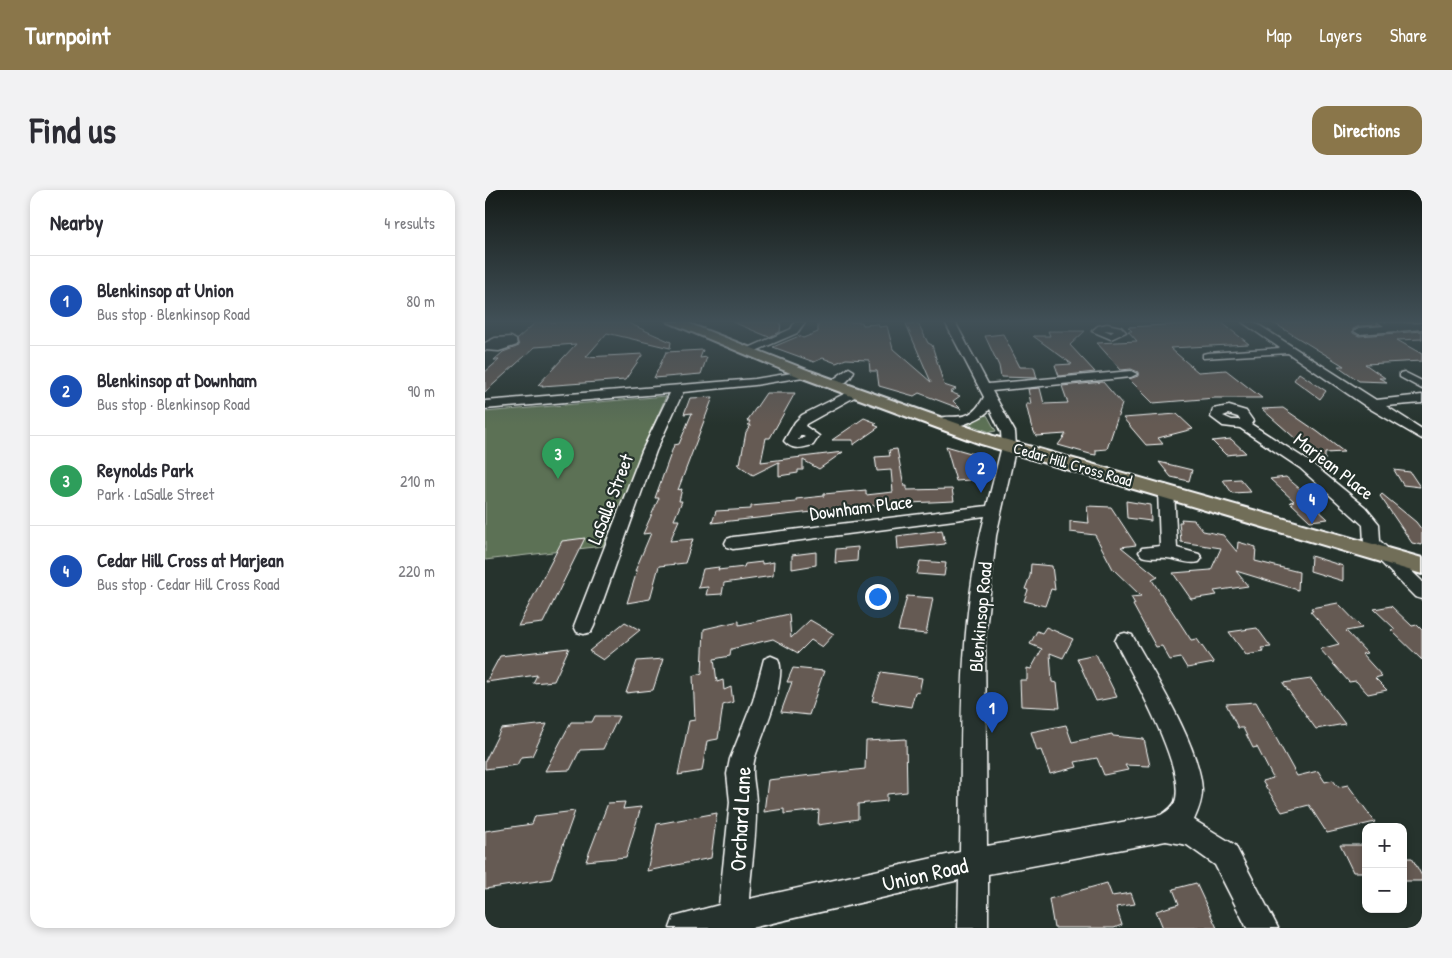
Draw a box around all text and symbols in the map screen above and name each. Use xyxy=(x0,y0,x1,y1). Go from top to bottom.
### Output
text: Turnpoint xyxy=(25,19,110,51)
text: Map xyxy=(1266,23,1292,48)
text: Layers xyxy=(1320,23,1362,48)
text: Share xyxy=(1390,23,1427,48)
button: Directions xyxy=(1312,106,1422,155)
text: Find us xyxy=(30,107,116,154)
text: Nearby xyxy=(50,208,103,237)
text: 4 results xyxy=(384,212,435,234)
text: Blenkinsop at Union xyxy=(97,277,234,303)
text: 1 xyxy=(63,290,69,312)
text: 80 m xyxy=(406,290,435,312)
text: Bus stop · Blenkinsop Road xyxy=(97,303,250,325)
text: Blenkinsop at Downham xyxy=(97,367,257,393)
text: 2 xyxy=(62,380,70,402)
text: 90 m xyxy=(407,380,435,402)
text: Bus stop · Blenkinsop Road xyxy=(97,393,250,415)
street label: Marjean Place xyxy=(1289,426,1380,506)
street label: Cedar Hill Cross Road xyxy=(1011,437,1135,491)
pin: 3 xyxy=(542,438,574,479)
street label: LaSalle Street xyxy=(581,450,639,548)
pin: 2 xyxy=(965,452,997,493)
text: Reynolds Park xyxy=(97,457,193,483)
text: 3 xyxy=(62,470,70,492)
text: 210 m xyxy=(400,470,435,492)
text: Park · LaSalle Street xyxy=(97,483,214,505)
pin: 4 xyxy=(1296,483,1328,524)
street label: Downham Place xyxy=(808,488,914,526)
text: Cedar Hill Cross at Marjean xyxy=(97,547,284,573)
text: 4 xyxy=(63,560,69,582)
text: 220 m xyxy=(398,560,435,582)
street label: Blenkinsop Road xyxy=(962,560,998,673)
text: Bus stop · Cedar Hill Cross Road xyxy=(97,573,280,595)
your location xyxy=(865,584,891,610)
pin: 1 xyxy=(976,692,1008,733)
street label: Orchard Lane xyxy=(722,766,758,872)
map controls xyxy=(1362,823,1407,913)
button: + xyxy=(1362,823,1407,868)
street label: Union Road xyxy=(879,850,971,898)
button: − xyxy=(1362,868,1407,913)

